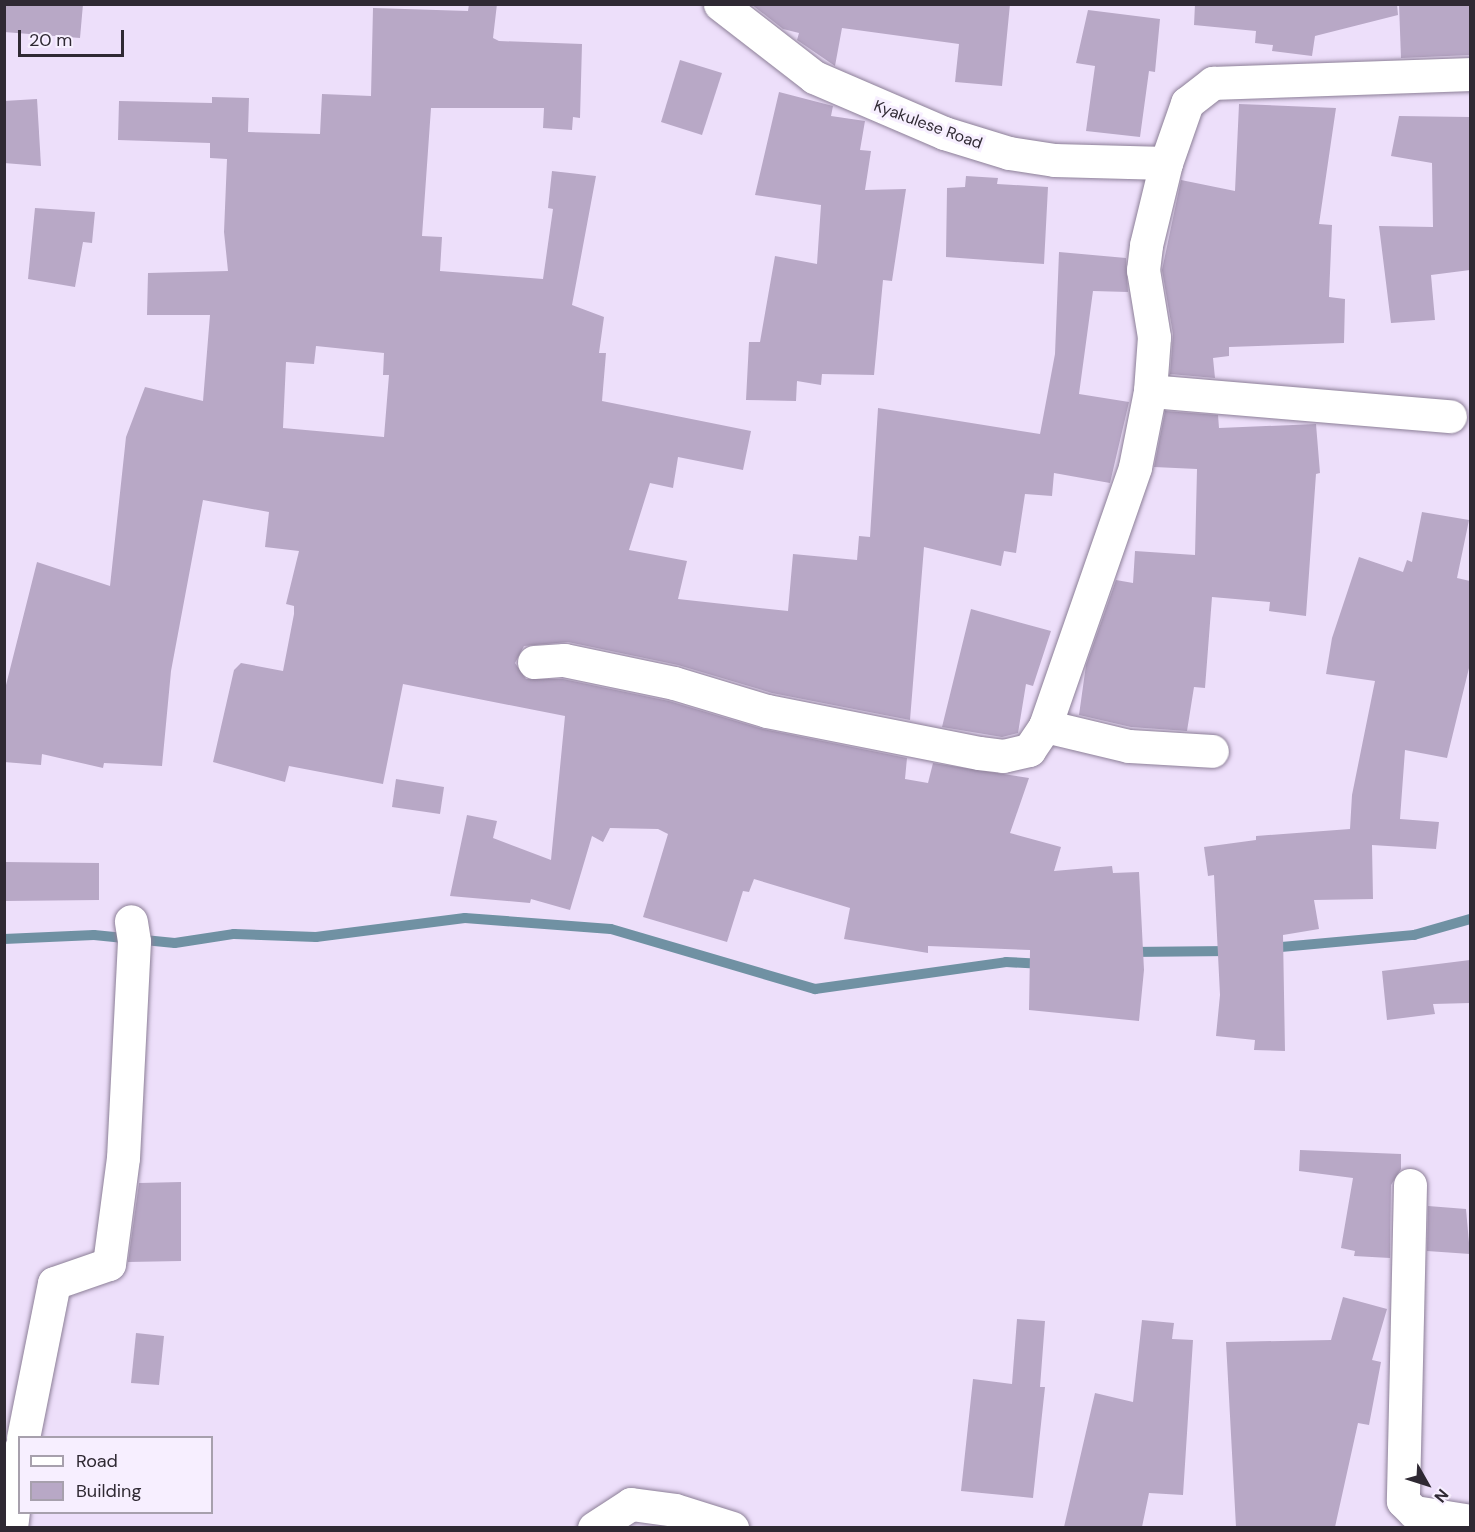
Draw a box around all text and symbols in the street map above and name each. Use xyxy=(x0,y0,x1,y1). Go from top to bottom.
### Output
scale bar xyxy=(21,18,128,56)
text: 20 m xyxy=(29,28,72,52)
street label: Kyakulese Road xyxy=(871,96,985,154)
legend xyxy=(18,1436,213,1514)
text: Road xyxy=(76,1449,118,1473)
north arrow xyxy=(1397,1454,1457,1514)
text: Building xyxy=(76,1479,141,1503)
text: N xyxy=(1430,1484,1453,1507)

